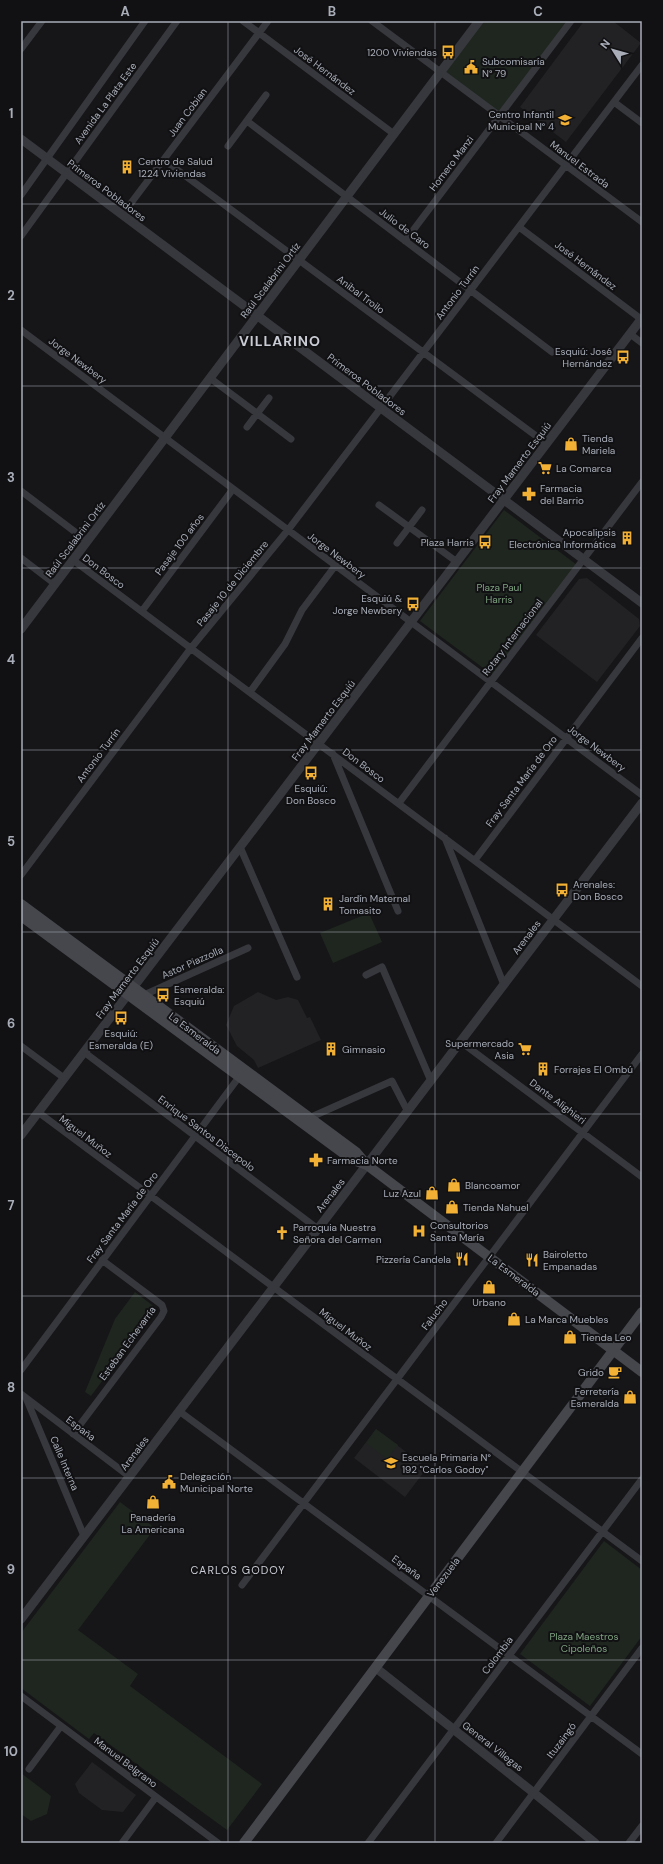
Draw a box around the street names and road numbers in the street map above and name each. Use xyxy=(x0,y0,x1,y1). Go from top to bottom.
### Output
street label: José Hernández xyxy=(291,43,358,98)
street label: Avenida La Plata Este xyxy=(71,60,140,147)
street label: Juan Cobian xyxy=(165,85,210,139)
street label: Homero Manzi xyxy=(426,133,476,194)
street label: Manuel Estrada xyxy=(547,138,612,191)
street label: Primeros Pobladores xyxy=(65,157,149,224)
street label: Julio de Caro xyxy=(377,205,433,252)
street label: José Hernández xyxy=(552,238,619,293)
street label: Raúl Scalabrini Ortíz xyxy=(238,239,303,321)
street label: Antonio Turrín xyxy=(433,262,482,322)
street label: Anibal Troilo xyxy=(334,272,387,317)
street label: Jorge Newbery xyxy=(46,334,110,387)
street label: Primeros Pobladores xyxy=(325,351,409,418)
street label: Fray Mamerto Esquiú xyxy=(485,419,554,505)
street label: Raúl Scalabrini Ortíz xyxy=(43,498,108,580)
street label: Pasaje 100 años xyxy=(152,511,207,578)
street label: Jorge Newbery xyxy=(305,529,369,582)
street label: Pasaje 10 de Diciembre xyxy=(194,537,271,629)
street label: Don Bosco xyxy=(80,551,128,592)
street label: Rotary Internacional xyxy=(479,596,545,678)
street label: Fray Mamerto Esquiú xyxy=(289,677,358,763)
street label: Jorge Newbery xyxy=(565,722,629,775)
street label: Antonio Turrín xyxy=(74,725,123,785)
street label: Fray Santa María de Oro xyxy=(483,733,560,830)
street label: Don Bosco xyxy=(340,745,388,786)
street label: Arenales xyxy=(509,917,544,957)
street label: Fray Mamerto Esquiú xyxy=(93,935,162,1021)
street label: Astor Piazzolla xyxy=(159,943,225,982)
street label: La Esmeralda xyxy=(166,1010,223,1057)
street label: Dante Alighieri xyxy=(527,1076,588,1127)
street label: Enrique Santos Discepolo xyxy=(156,1093,258,1174)
street label: Miguel Muñoz xyxy=(57,1112,115,1161)
street label: Fray Santa María de Oro xyxy=(84,1169,161,1266)
street label: Arenales xyxy=(313,1176,348,1215)
street label: La Esmeralda xyxy=(485,1252,542,1299)
street label: Falucho xyxy=(418,1296,450,1333)
street label: Esteban Echevarría xyxy=(96,1304,159,1383)
street label: Miguel Muñoz xyxy=(317,1305,375,1354)
street label: España xyxy=(63,1413,98,1444)
street label: Arenales xyxy=(117,1433,152,1473)
street label: Calle Interna xyxy=(47,1434,82,1492)
street label: España xyxy=(389,1552,424,1583)
street label: Venezuela xyxy=(424,1555,463,1600)
street label: Colombia xyxy=(479,1634,516,1677)
street label: General Villegas xyxy=(460,1719,526,1774)
street label: Ituzaingó xyxy=(544,1720,579,1761)
street label: Manuel Belgrano xyxy=(91,1734,160,1791)

